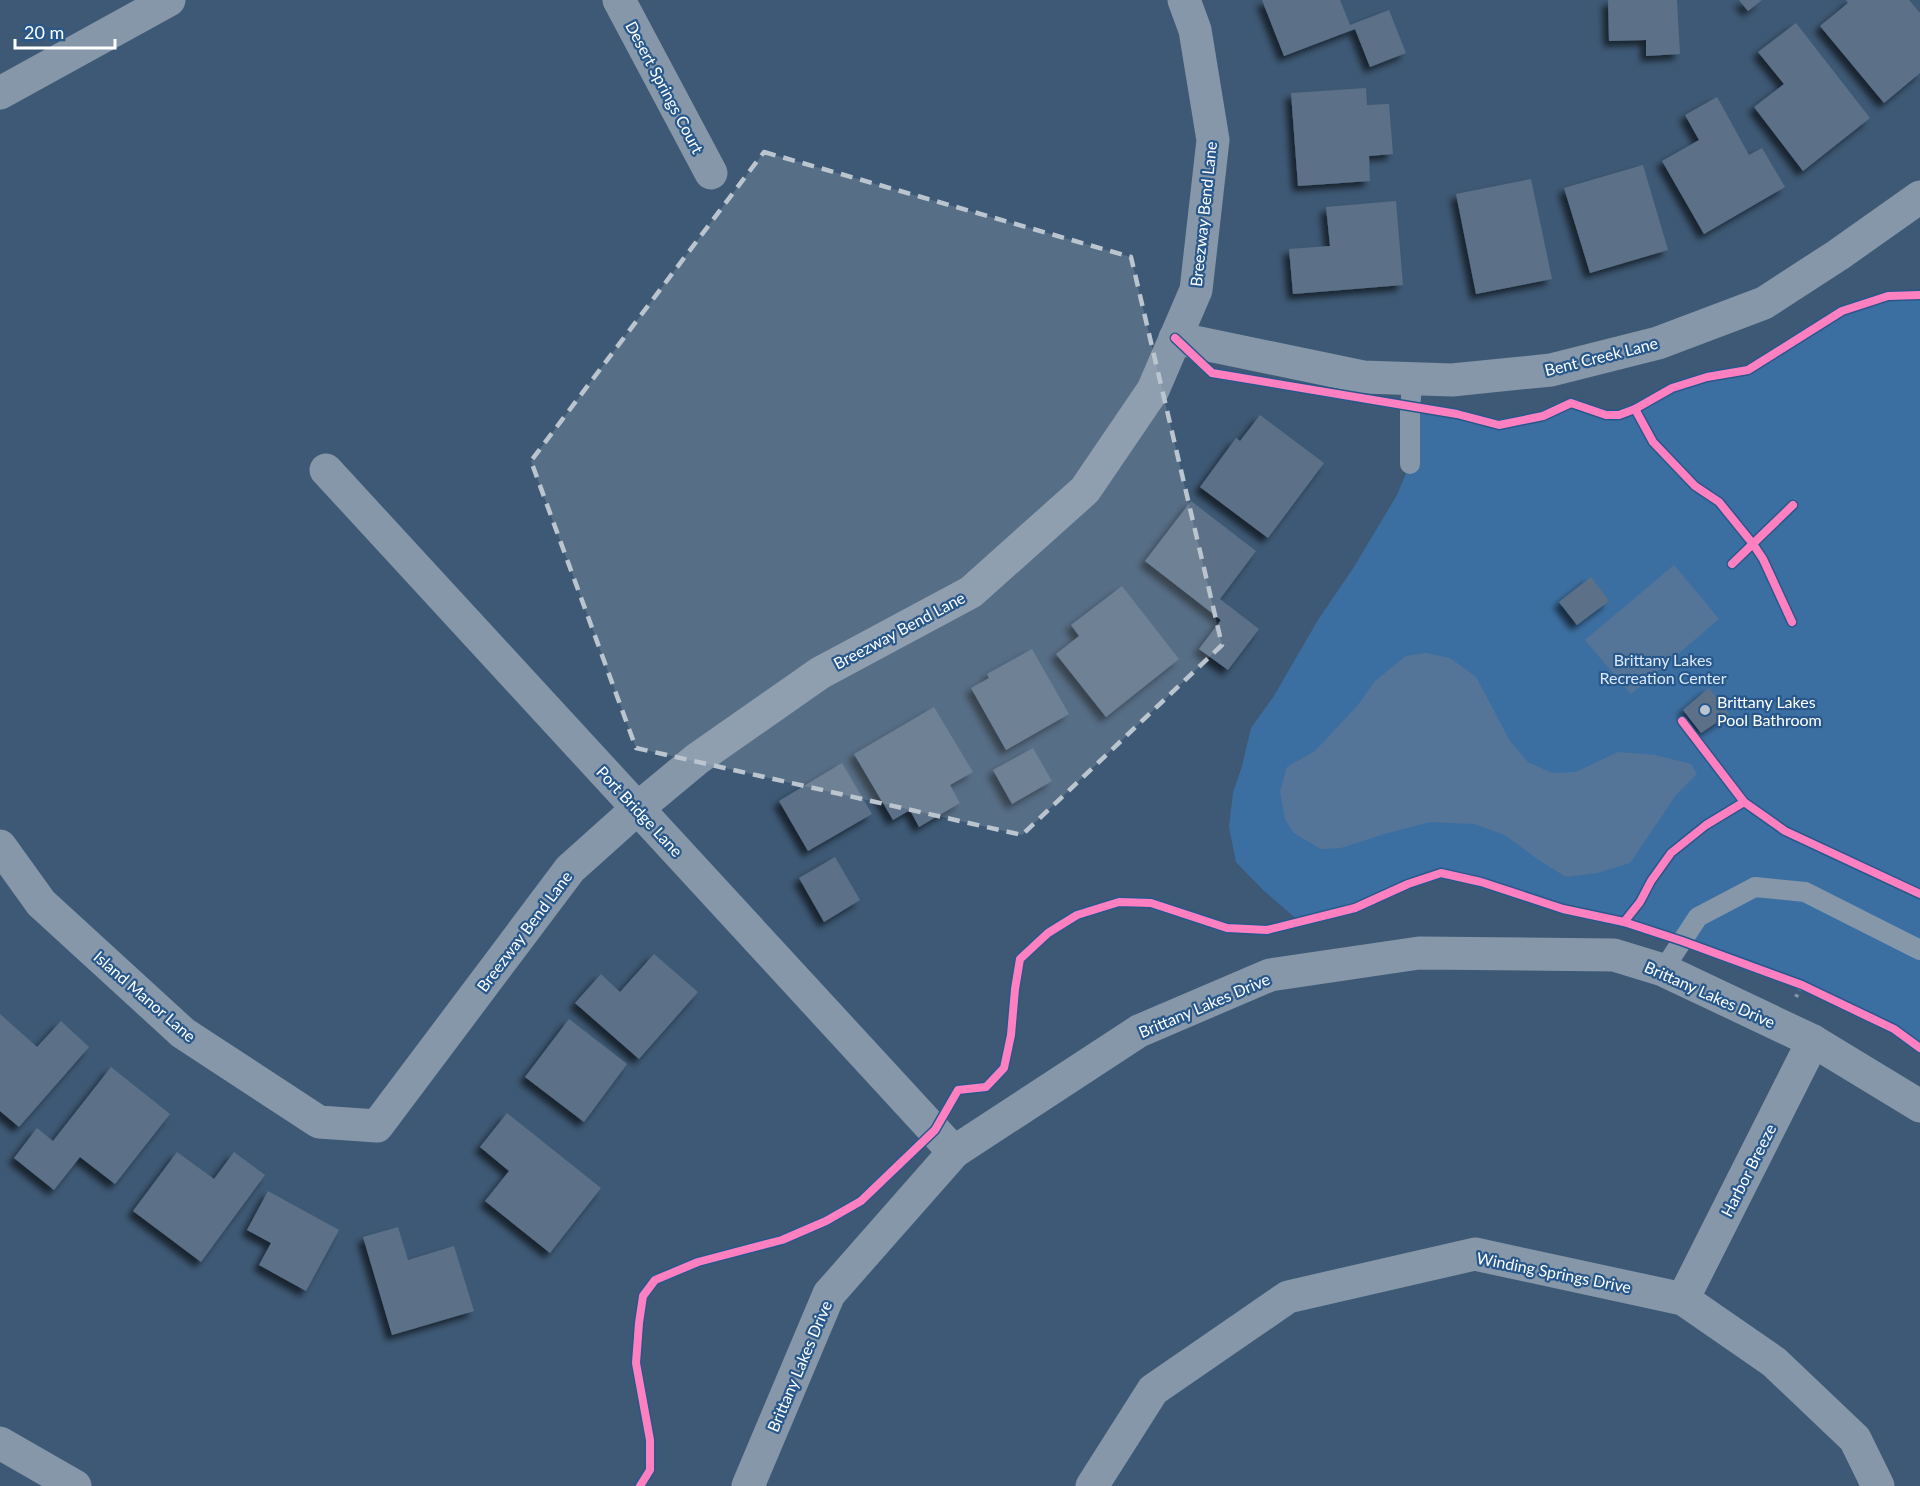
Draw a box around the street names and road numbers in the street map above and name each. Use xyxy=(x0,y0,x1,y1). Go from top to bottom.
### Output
street label: Desert Springs Court xyxy=(622,18,708,157)
street label: Breezway Bend Lane xyxy=(1186,140,1220,288)
street label: Bent Creek Lane xyxy=(1542,333,1660,379)
street label: Breezway Bend Lane xyxy=(830,587,968,673)
street label: Port Bridge Lane xyxy=(593,762,687,860)
street label: Breezway Bend Lane xyxy=(472,867,576,995)
street label: Island Manor Lane xyxy=(90,947,200,1045)
street label: Brittany Lakes Drive xyxy=(1642,957,1778,1031)
street label: Brittany Lakes Drive xyxy=(1135,969,1273,1041)
street label: Harbor Breeze xyxy=(1717,1120,1779,1220)
street label: Winding Springs Drive xyxy=(1475,1248,1633,1296)
street label: Brittany Lakes Drive xyxy=(763,1297,835,1435)

